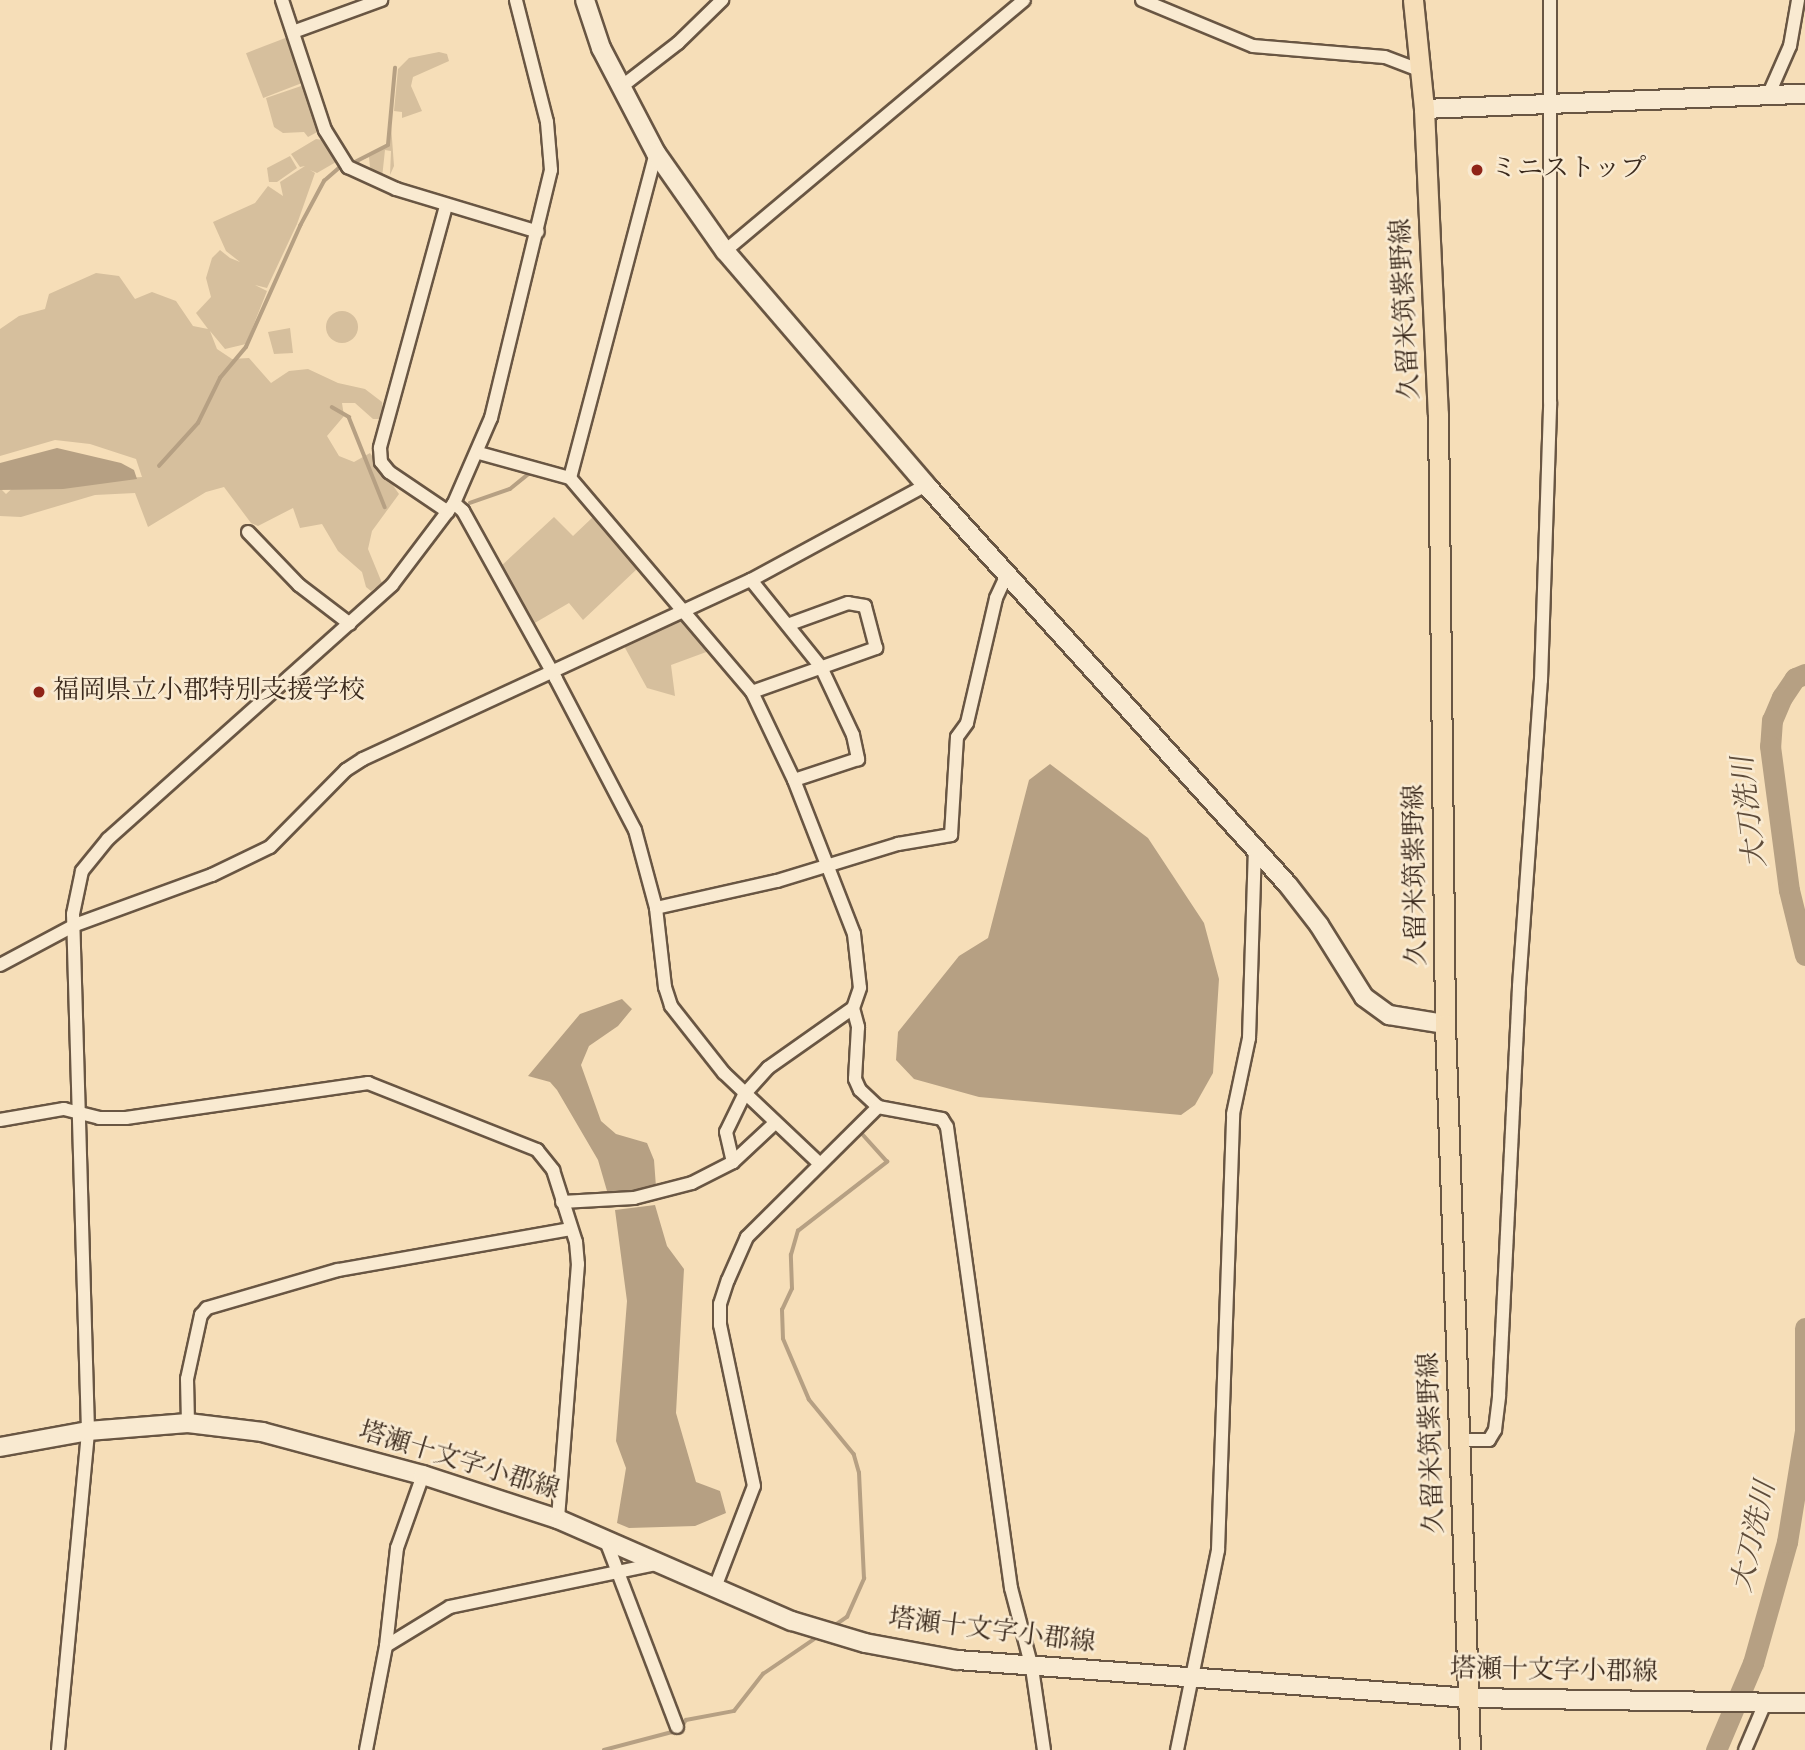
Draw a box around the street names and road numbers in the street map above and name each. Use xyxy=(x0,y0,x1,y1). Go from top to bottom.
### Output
street label: 久留米筑紫野線 xyxy=(1387,217,1427,401)
street label: 久留米筑紫野線 xyxy=(1400,784,1434,966)
street label: 久留米筑紫野線 xyxy=(1414,1352,1452,1534)
street label: 塔瀬十文字小郡線 xyxy=(355,1417,563,1507)
street label: 塔瀬十文字小郡線 xyxy=(887,1604,1097,1660)
street label: 塔瀬十文字小郡線 xyxy=(1450,1655,1658,1689)

